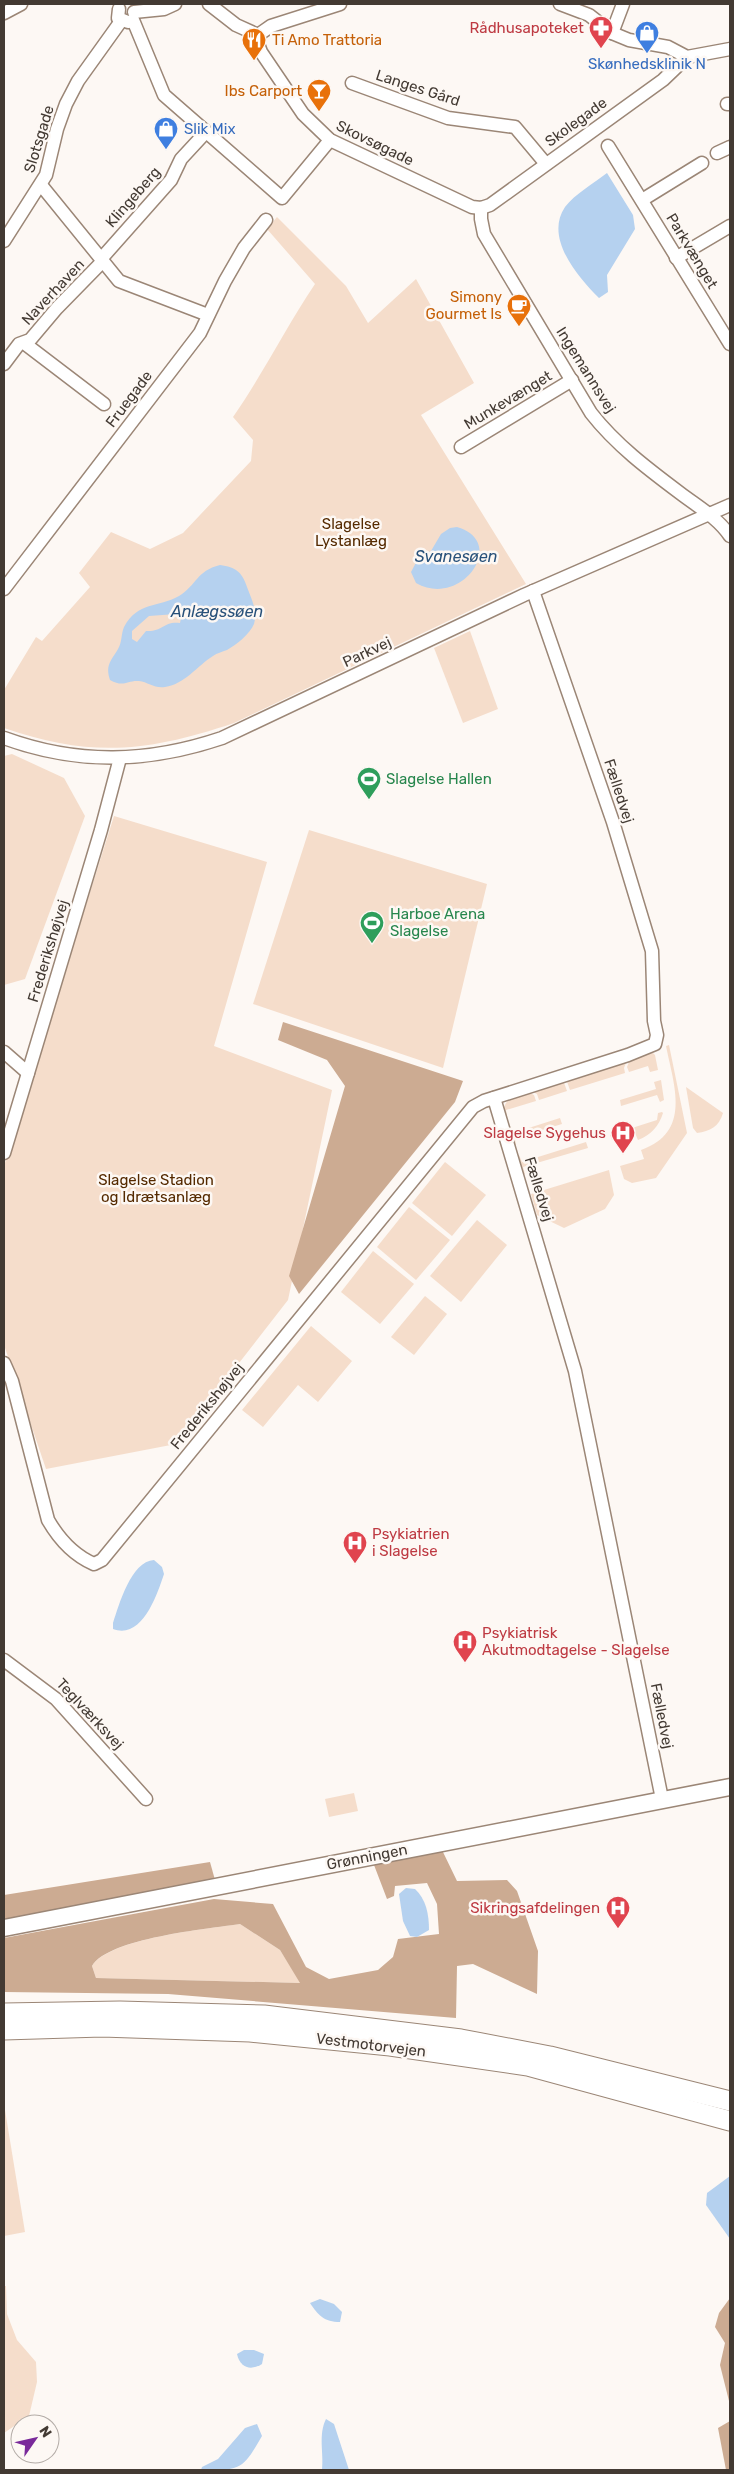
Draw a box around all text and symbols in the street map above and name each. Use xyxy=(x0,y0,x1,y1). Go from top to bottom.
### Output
pharmacy icon: Rådhusapoteket xyxy=(588,15,614,49)
place label: Rådhusapoteket xyxy=(470,19,584,37)
shop icon: Skønhedsklinik N xyxy=(634,20,660,54)
restaurant icon: Ti Amo Trattoria xyxy=(241,27,267,61)
place label: Ti Amo Trattoria xyxy=(272,31,382,49)
place label: Skønhedsklinik N xyxy=(588,55,706,73)
street label: Langes Gård xyxy=(374,66,462,110)
bar icon: Ibs Carport xyxy=(306,78,332,112)
place label: Ibs Carport xyxy=(225,82,302,100)
street label: Skolegade xyxy=(542,94,610,150)
street label: Slotsgade xyxy=(20,103,58,175)
shop icon: Slik Mix xyxy=(153,116,179,150)
street label: Skovsøgade xyxy=(333,117,417,169)
place label: Slik Mix xyxy=(184,120,236,138)
street label: Klingeberg xyxy=(102,163,164,231)
street label: Parkvænget xyxy=(662,210,722,292)
street label: Naverhaven xyxy=(18,255,88,329)
place label: Simony Gourmet Is xyxy=(425,288,502,323)
cafe icon: Simony Gourmet Is xyxy=(506,293,532,327)
street label: Ingemannsvej xyxy=(552,324,620,416)
street label: Fruegade xyxy=(102,367,156,431)
street label: Munkevænget xyxy=(461,367,555,433)
park label: Slagelse Lystanlæg xyxy=(315,515,387,550)
water label: Svanesøen xyxy=(415,547,497,566)
water label: Anlægssøen xyxy=(170,602,263,621)
street label: Parkvej xyxy=(340,633,394,671)
street label: Fælledvej xyxy=(600,757,638,825)
sports icon: Slagelse Hallen xyxy=(356,766,382,800)
place label: Slagelse Hallen xyxy=(386,770,492,788)
street label: Frederikshøjvej xyxy=(24,898,72,1004)
place label: Harboe Arena Slagelse xyxy=(390,905,485,940)
sports icon: Harboe Arena Slagelse xyxy=(359,910,385,944)
hospital icon: Slagelse Sygehus xyxy=(610,1120,636,1154)
place label: Slagelse Sygehus xyxy=(484,1124,606,1142)
street label: Fælledvej xyxy=(521,1155,557,1223)
park label: Slagelse Stadion og Idrætsanlæg xyxy=(98,1171,214,1206)
street label: Frederikshøjvej xyxy=(167,1359,247,1453)
place label: Psykiatrien i Slagelse xyxy=(372,1525,450,1560)
hospital icon: Psykiatrien i Slagelse xyxy=(342,1530,368,1564)
place label: Psykiatrisk Akutmodtagelse - Slagelse xyxy=(482,1624,670,1659)
hospital icon: Psykiatrisk Akutmodtagelse - Slagelse xyxy=(452,1629,478,1663)
street label: Teglværksvej xyxy=(53,1675,127,1753)
street label: Fælledvej xyxy=(647,1682,677,1750)
street label: Grønningen xyxy=(325,1840,409,1874)
hospital icon: Sikringsafdelingen xyxy=(605,1895,631,1929)
place label: Sikringsafdelingen xyxy=(470,1899,600,1917)
street label: Vestmotorvejen xyxy=(315,2029,427,2061)
north arrow xyxy=(10,2414,60,2464)
text: N xyxy=(35,2423,55,2441)

